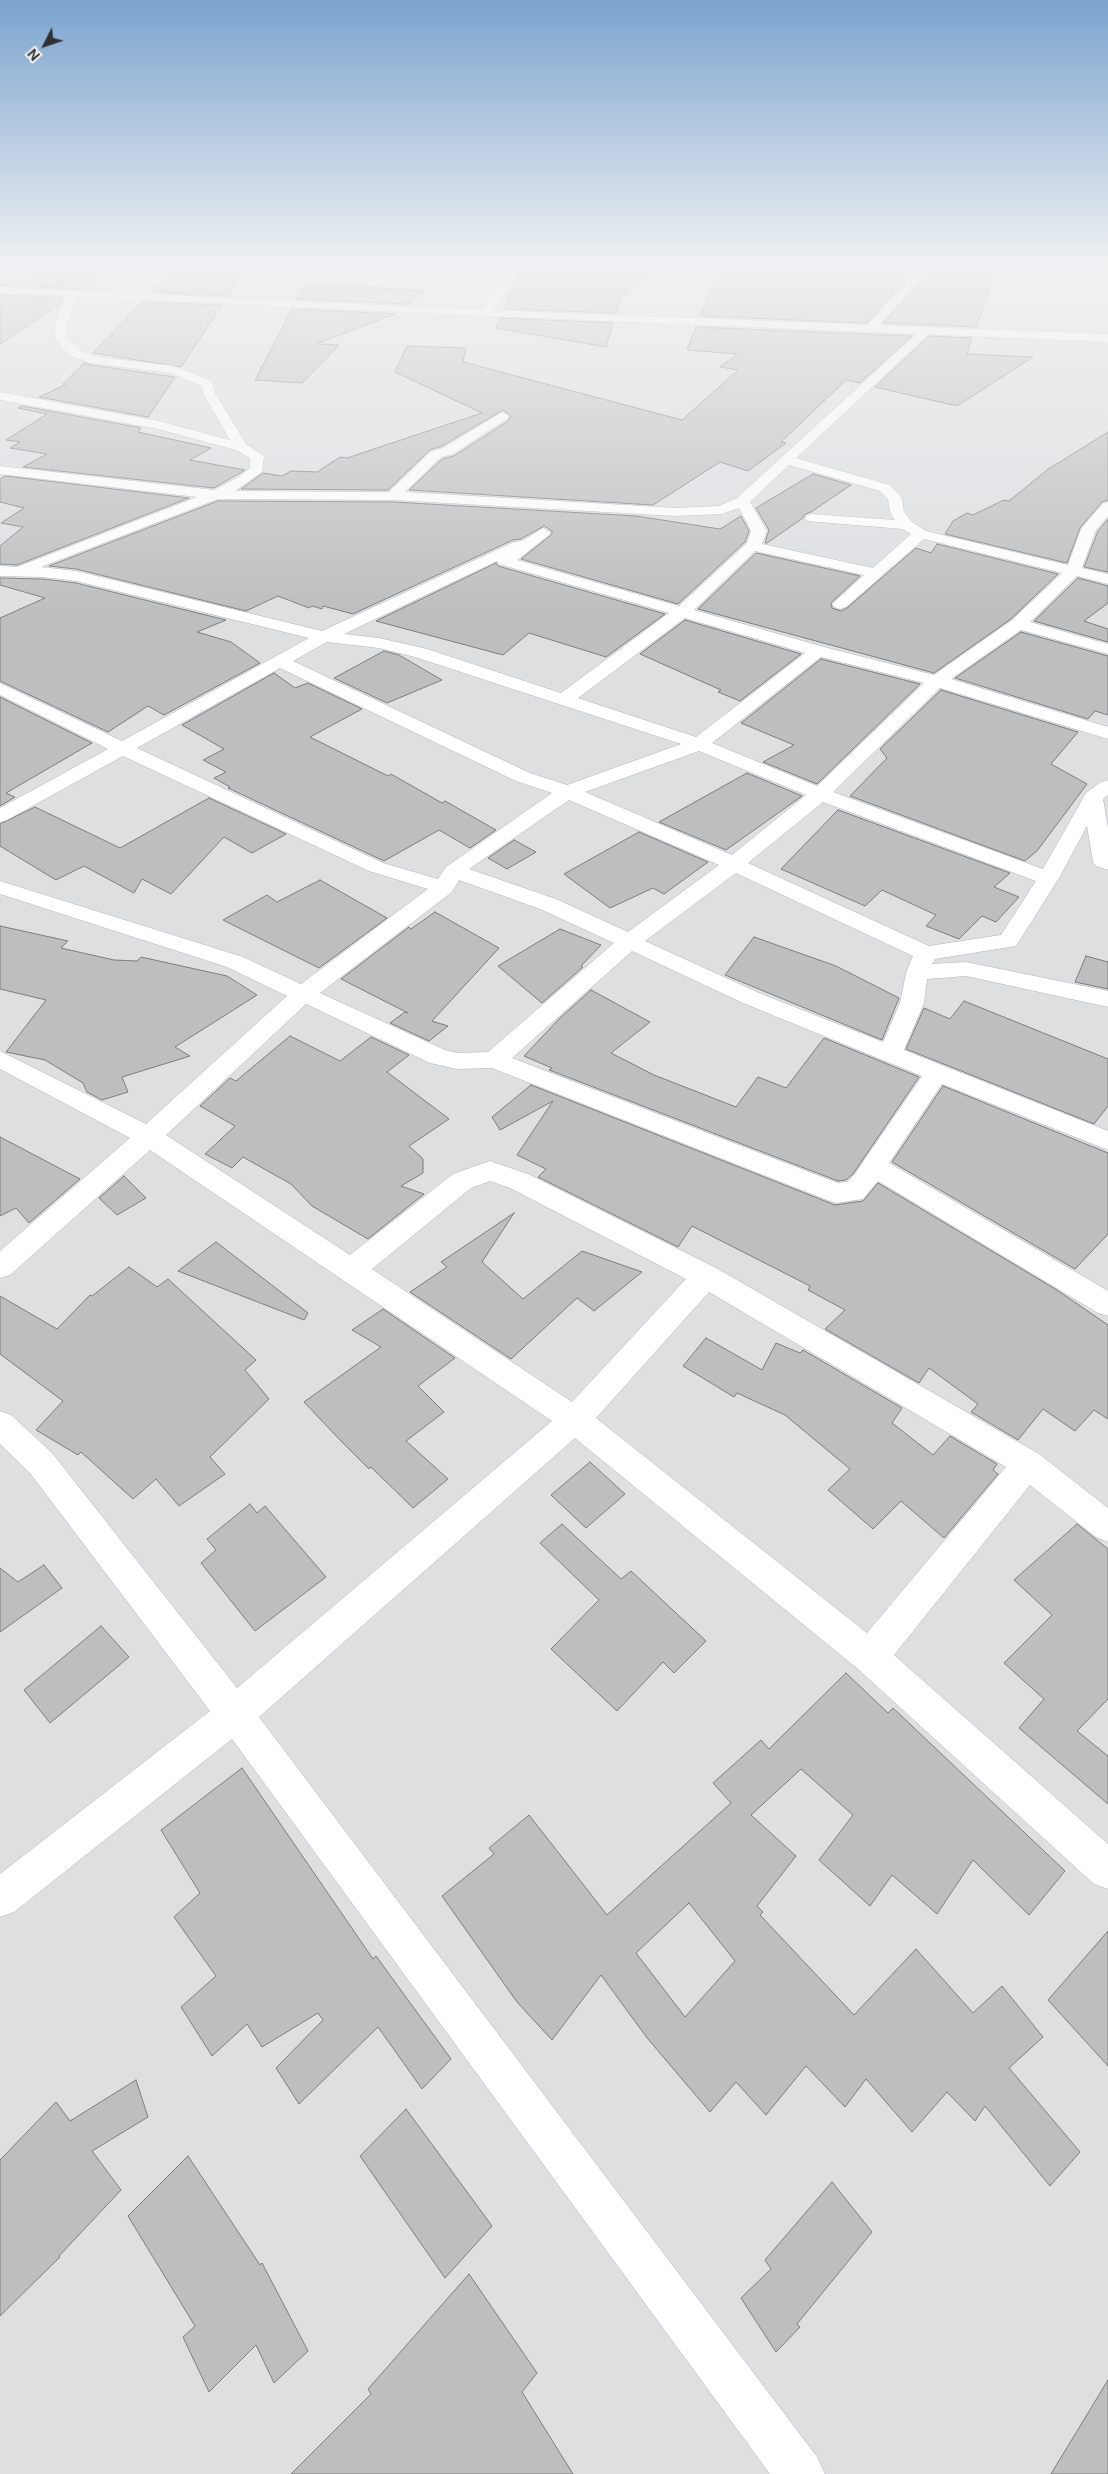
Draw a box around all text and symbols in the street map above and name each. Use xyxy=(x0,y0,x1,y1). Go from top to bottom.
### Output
north arrow xyxy=(20,20,70,70)
text: N xyxy=(24,45,44,65)

